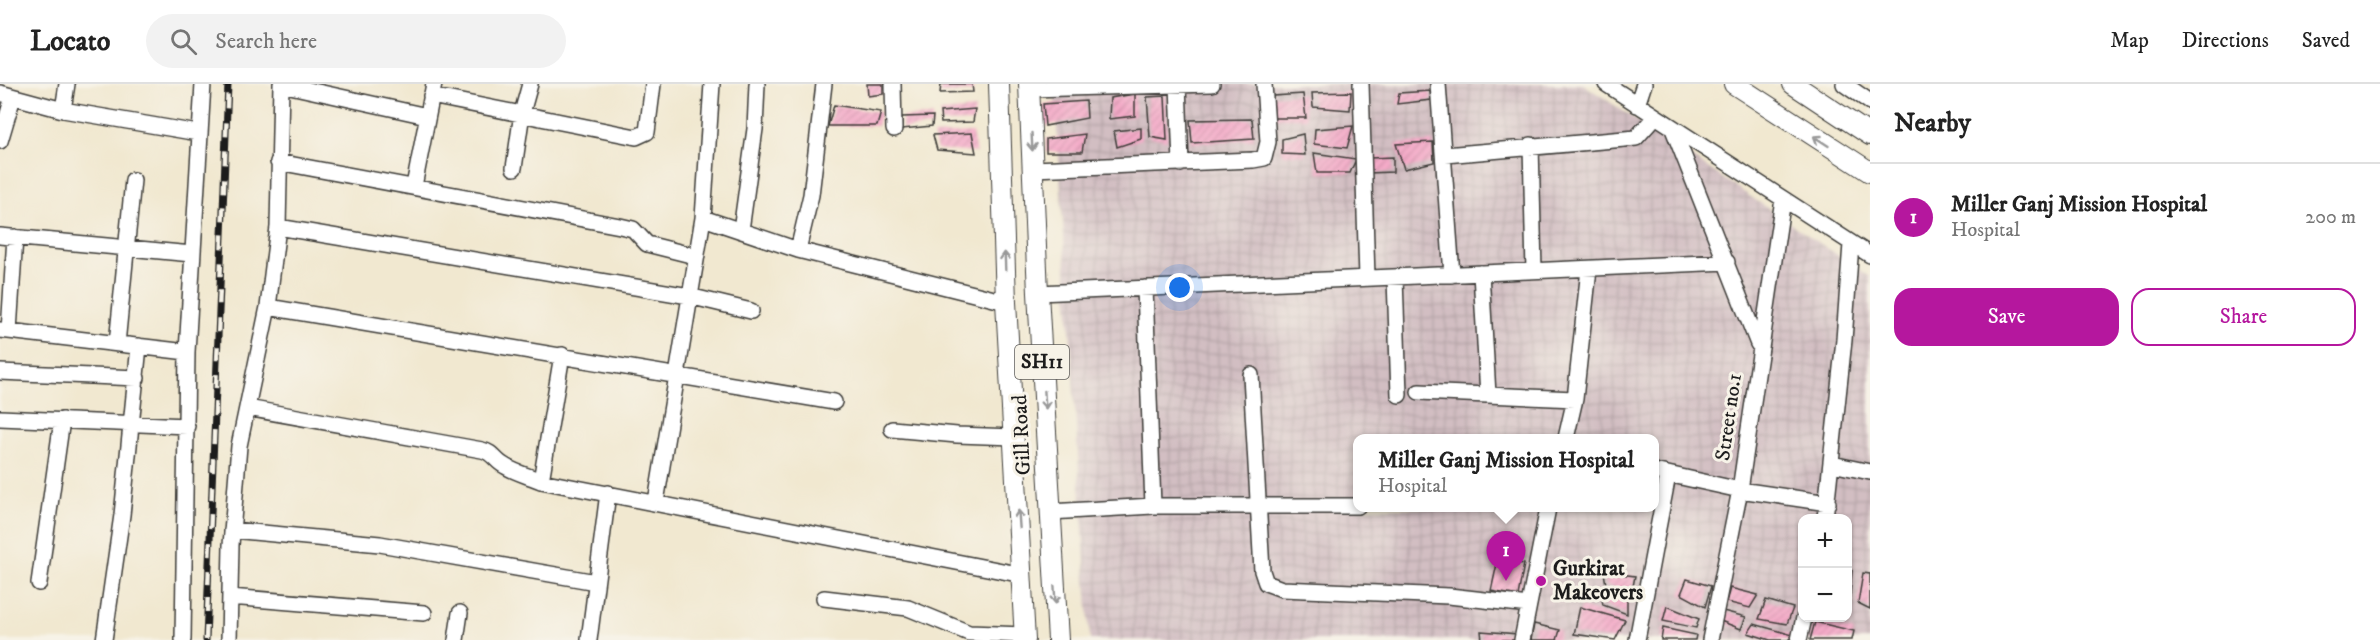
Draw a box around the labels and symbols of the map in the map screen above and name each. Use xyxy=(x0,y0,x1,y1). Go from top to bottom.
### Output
one-way arrow xyxy=(1027,132,1038,152)
one-way arrow xyxy=(1813,134,1830,146)
one-way arrow xyxy=(999,252,1010,272)
your location xyxy=(1165,273,1194,302)
road number: SH11 xyxy=(1015,345,1069,379)
street label: Street no.1 xyxy=(1710,372,1748,462)
one-way arrow xyxy=(1040,390,1051,410)
street label: Gill Road xyxy=(1007,394,1037,476)
one-way arrow xyxy=(1014,509,1025,529)
pin: 1 xyxy=(1486,532,1526,581)
place label: Gurkirat Makeovers xyxy=(1553,556,1643,606)
marker: Gurkirat Makeovers xyxy=(1534,574,1548,588)
one-way arrow xyxy=(1050,584,1061,604)

